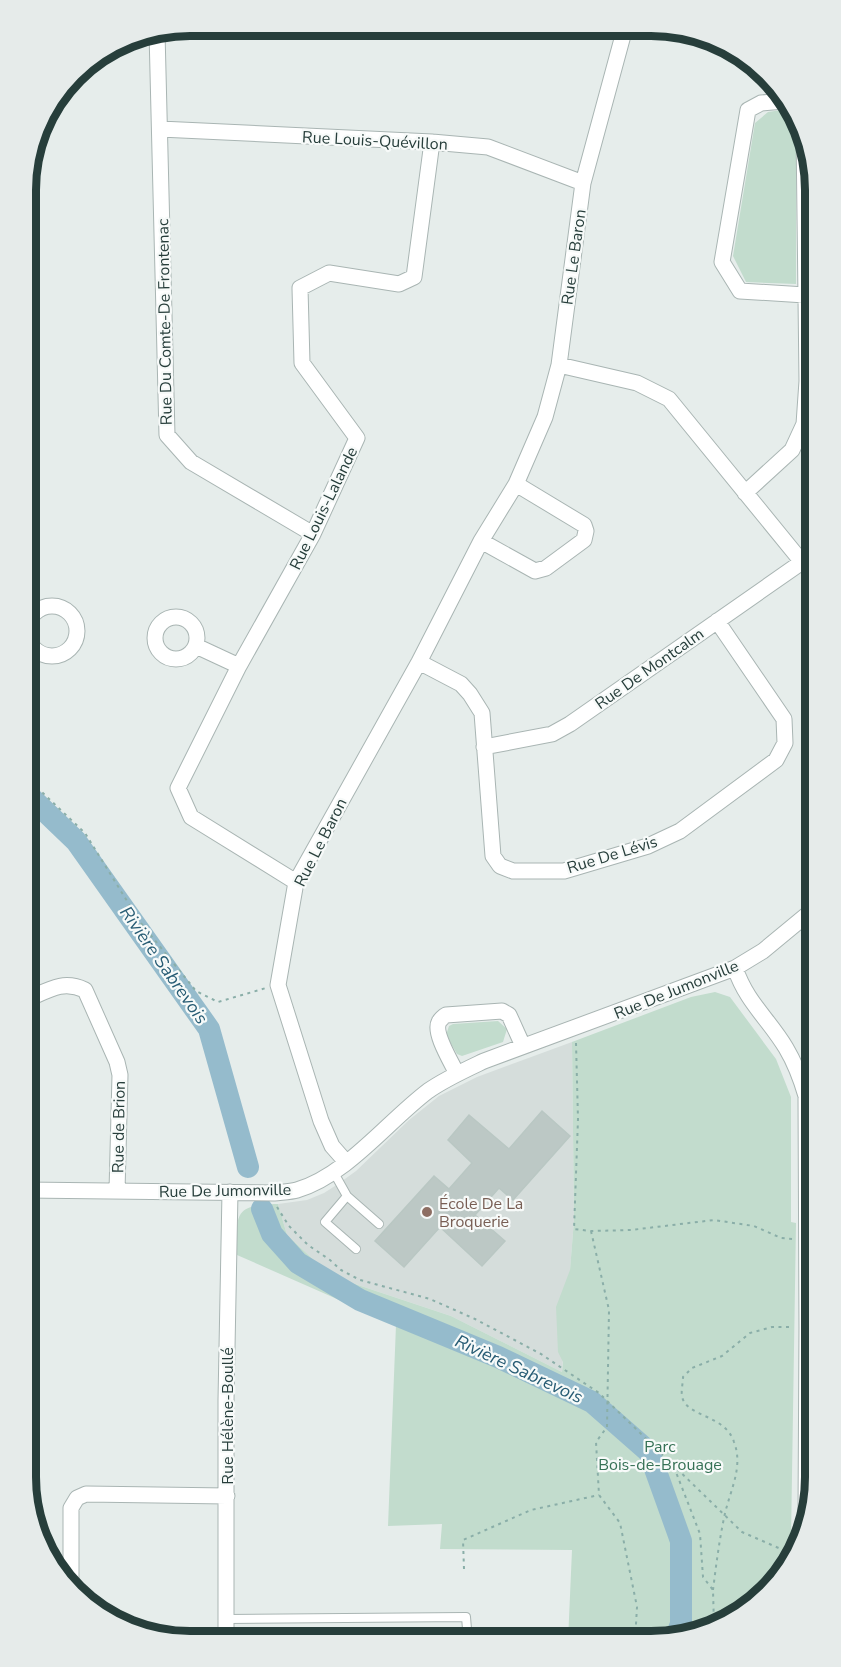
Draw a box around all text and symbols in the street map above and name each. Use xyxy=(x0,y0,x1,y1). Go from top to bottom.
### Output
street label: Rue Louis-Quévillon xyxy=(301,126,448,156)
street label: Rue Le Baron xyxy=(556,208,592,306)
street label: Rue Du Comte-De Frontenac xyxy=(152,218,178,426)
street label: Rue Louis-Lalande xyxy=(285,443,363,574)
street label: Rue De Montcalm xyxy=(591,623,708,715)
street label: Rue Le Baron xyxy=(289,794,353,890)
street label: Rue De Lévis xyxy=(564,831,660,879)
water label: Rivière Sabrevois xyxy=(114,901,214,1029)
street label: Rue De Jumonville xyxy=(611,955,742,1025)
street label: Rue de Brion xyxy=(107,1081,131,1173)
street label: Rue De Jumonville xyxy=(159,1179,291,1203)
place label: École De La Broquerie xyxy=(439,1193,523,1233)
marker: École De La Broquerie xyxy=(420,1205,434,1219)
water label: Rivière Sabrevois xyxy=(451,1329,587,1409)
street label: Rue Hélène-Boullé xyxy=(217,1347,239,1485)
park label: Parc Bois-de-Brouage xyxy=(598,1436,722,1476)

